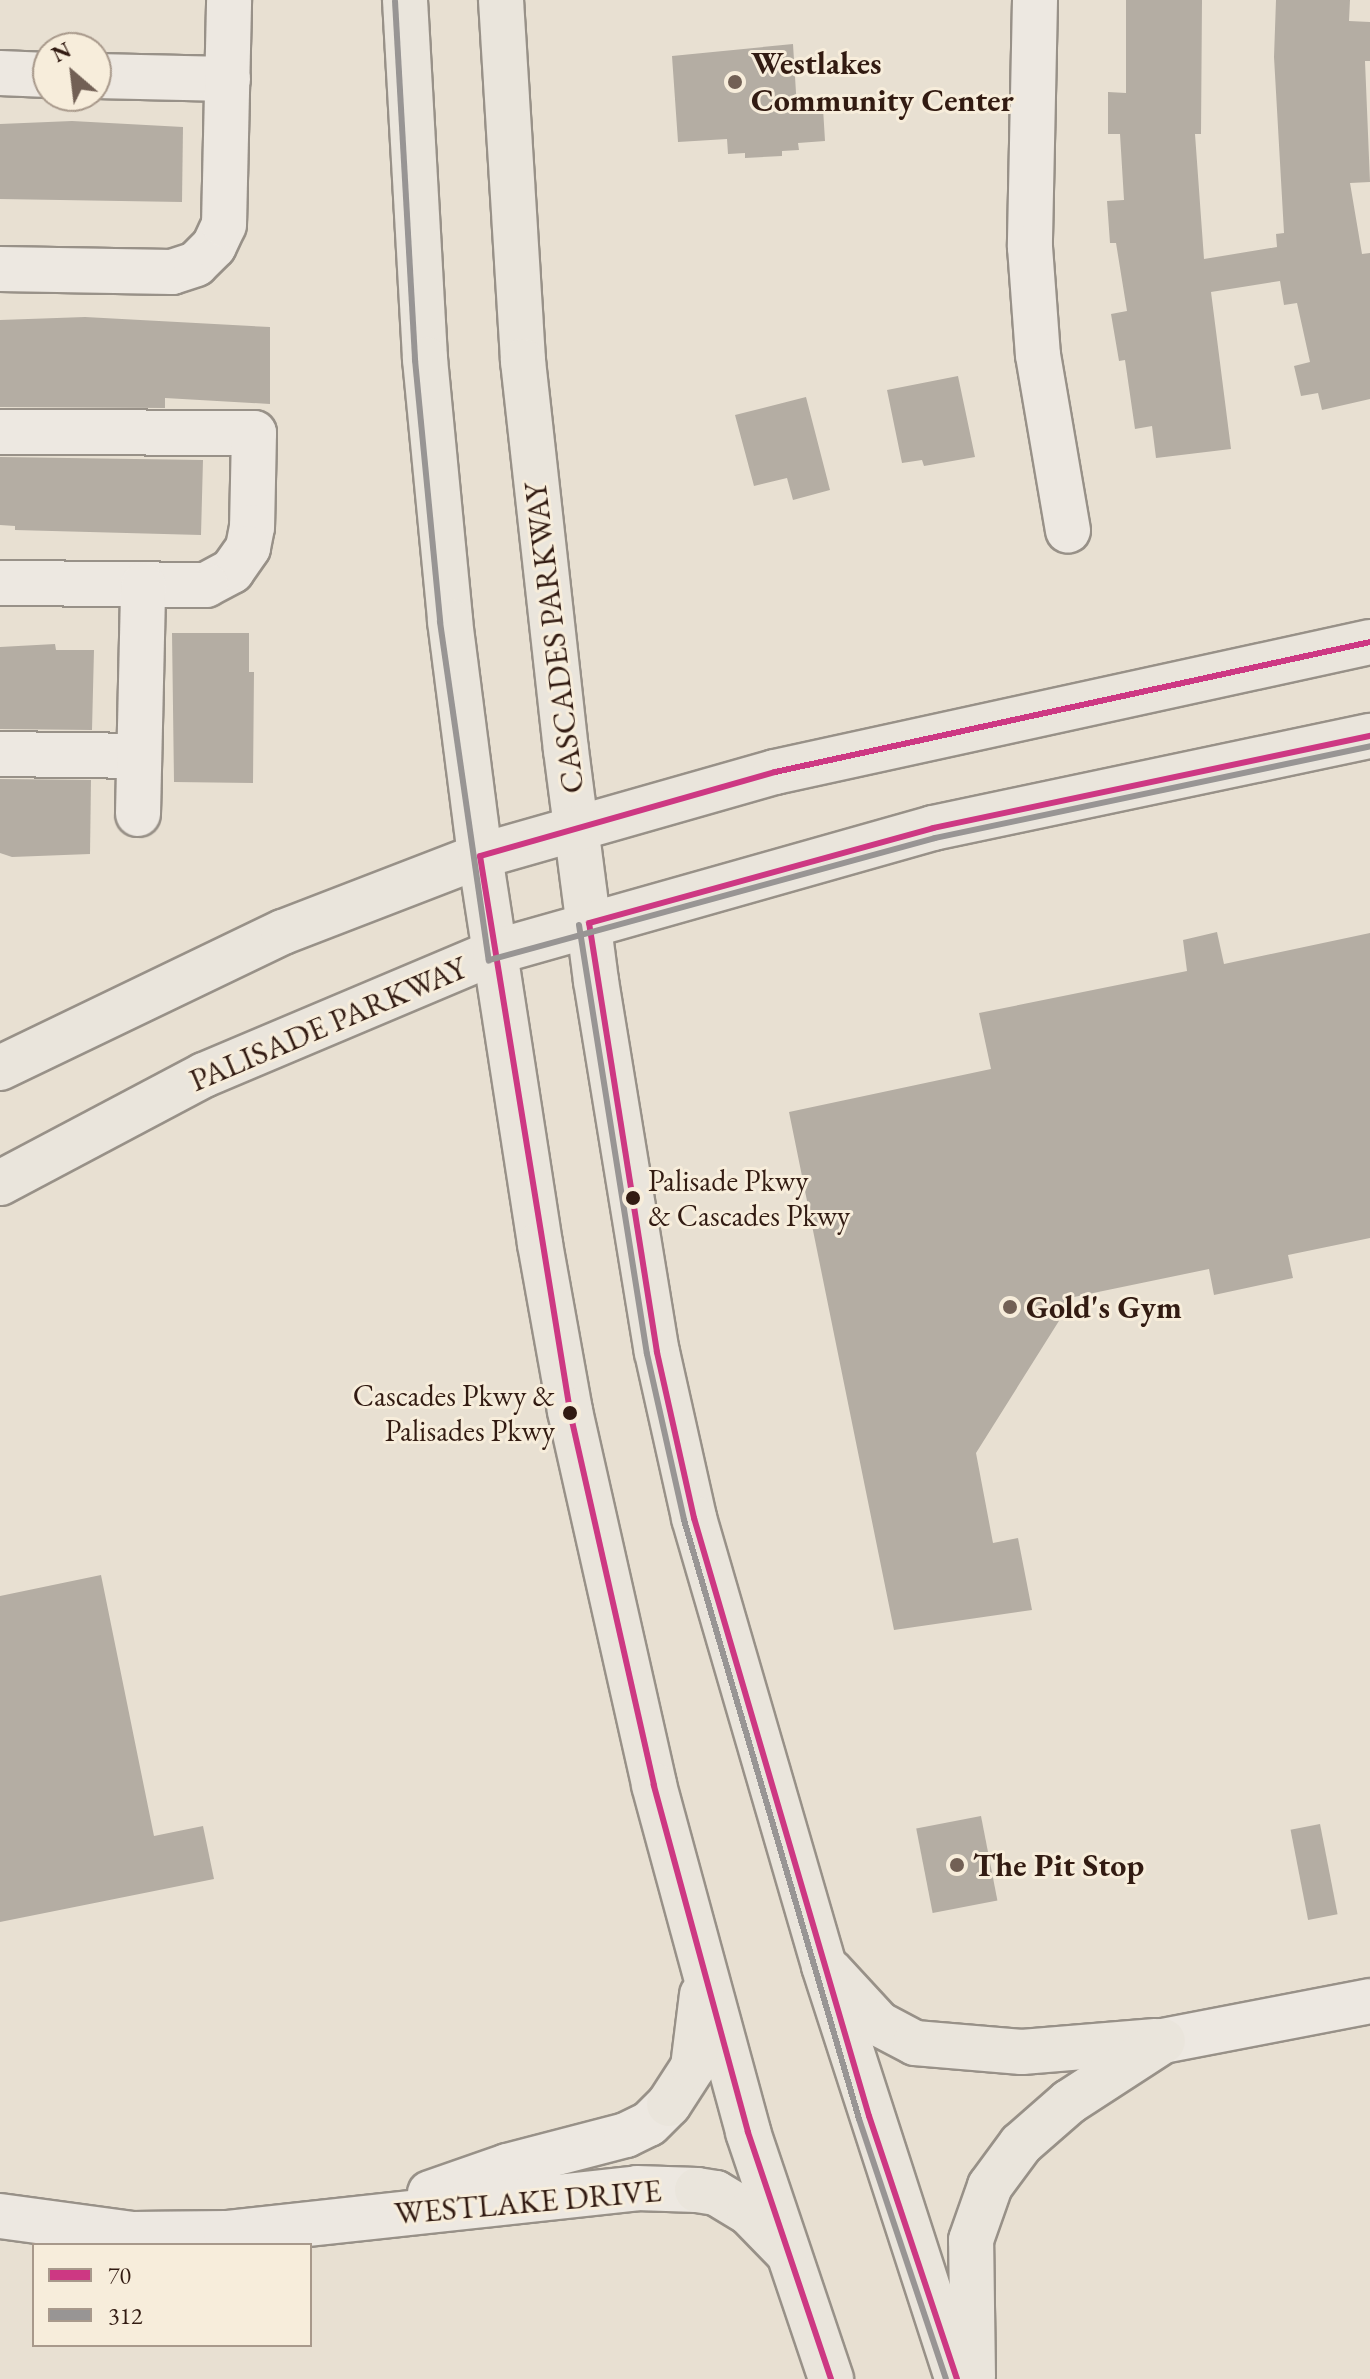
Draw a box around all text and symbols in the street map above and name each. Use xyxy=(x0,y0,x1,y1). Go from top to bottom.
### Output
north arrow xyxy=(32,32,112,112)
text: N xyxy=(47,35,76,69)
place label: Westlakes Community Center xyxy=(751,45,1014,120)
marker: Westlakes Community Center xyxy=(726,73,744,91)
street label: CASCADES PARKWAY xyxy=(516,480,592,796)
street label: PALISADE PARKWAY xyxy=(184,948,472,1100)
place label: Palisade Pkwy & Cascades Pkwy xyxy=(648,1163,850,1234)
marker: Palisade Pkwy & Cascades Pkwy xyxy=(625,1190,641,1206)
place label: Gold's Gym xyxy=(1026,1288,1182,1326)
marker: Gold's Gym xyxy=(1001,1298,1019,1316)
place label: Cascades Pkwy & Palisades Pkwy xyxy=(353,1378,555,1448)
marker: Cascades Pkwy & Palisades Pkwy xyxy=(562,1405,578,1421)
place label: The Pit Stop xyxy=(973,1846,1144,1884)
marker: The Pit Stop xyxy=(948,1856,966,1874)
street label: WESTLAKE DRIVE xyxy=(393,2171,663,2233)
legend xyxy=(32,2243,312,2347)
text: 70 xyxy=(108,2260,131,2291)
text: 312 xyxy=(108,2300,143,2331)

